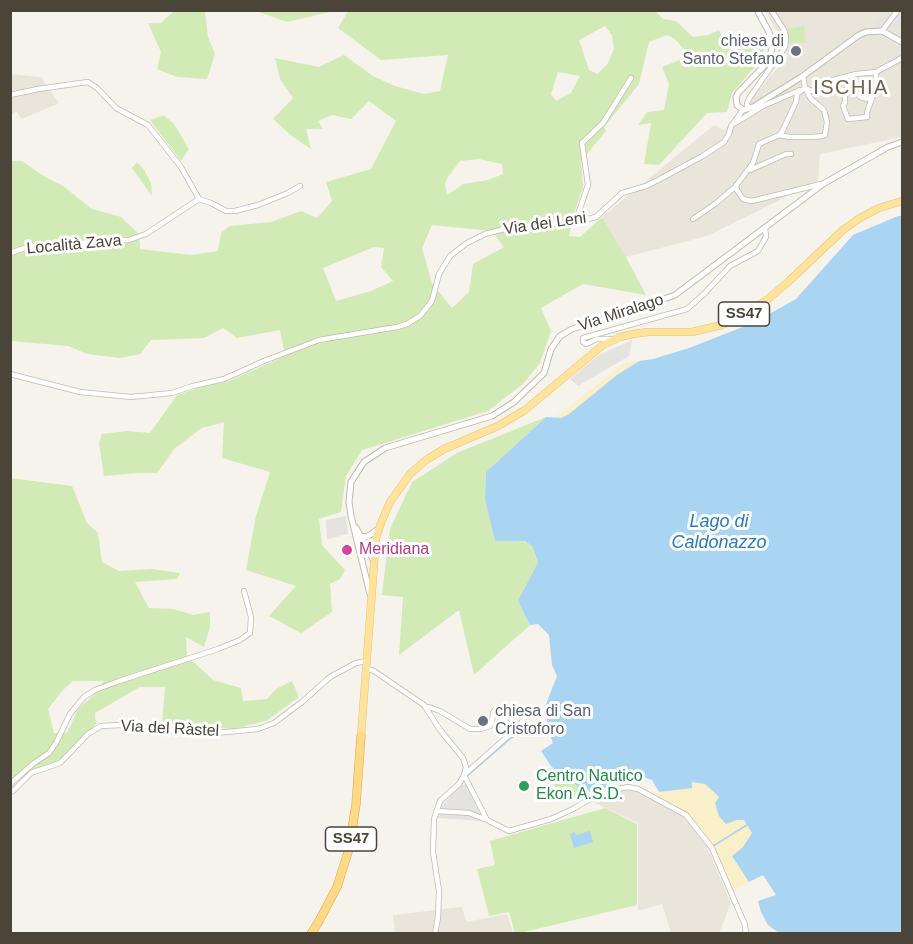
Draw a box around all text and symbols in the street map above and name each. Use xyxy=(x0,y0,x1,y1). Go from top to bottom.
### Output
place label: chiesa di Santo Stefano xyxy=(683,32,784,70)
marker: chiesa di Santo Stefano xyxy=(789,44,803,58)
district label: ISCHIA xyxy=(813,76,889,100)
street label: Via dei Leni xyxy=(502,209,588,239)
street label: Località Zava xyxy=(26,231,122,259)
street label: Via Miralago xyxy=(576,290,666,336)
road number: SS47 xyxy=(718,302,770,326)
water label: Lago di Caldonazzo xyxy=(671,511,767,554)
place label: Meridiana xyxy=(359,540,429,560)
marker: Meridiana xyxy=(340,543,354,557)
place label: chiesa di San Cristoforo xyxy=(495,702,591,740)
marker: chiesa di San Cristoforo xyxy=(476,714,490,728)
street label: Via del Ràstel xyxy=(120,717,220,741)
place label: Centro Nautico Ekon A.S.D. xyxy=(536,767,643,805)
marker: Centro Nautico Ekon A.S.D. xyxy=(517,779,531,793)
road number: SS47 xyxy=(326,827,376,851)

